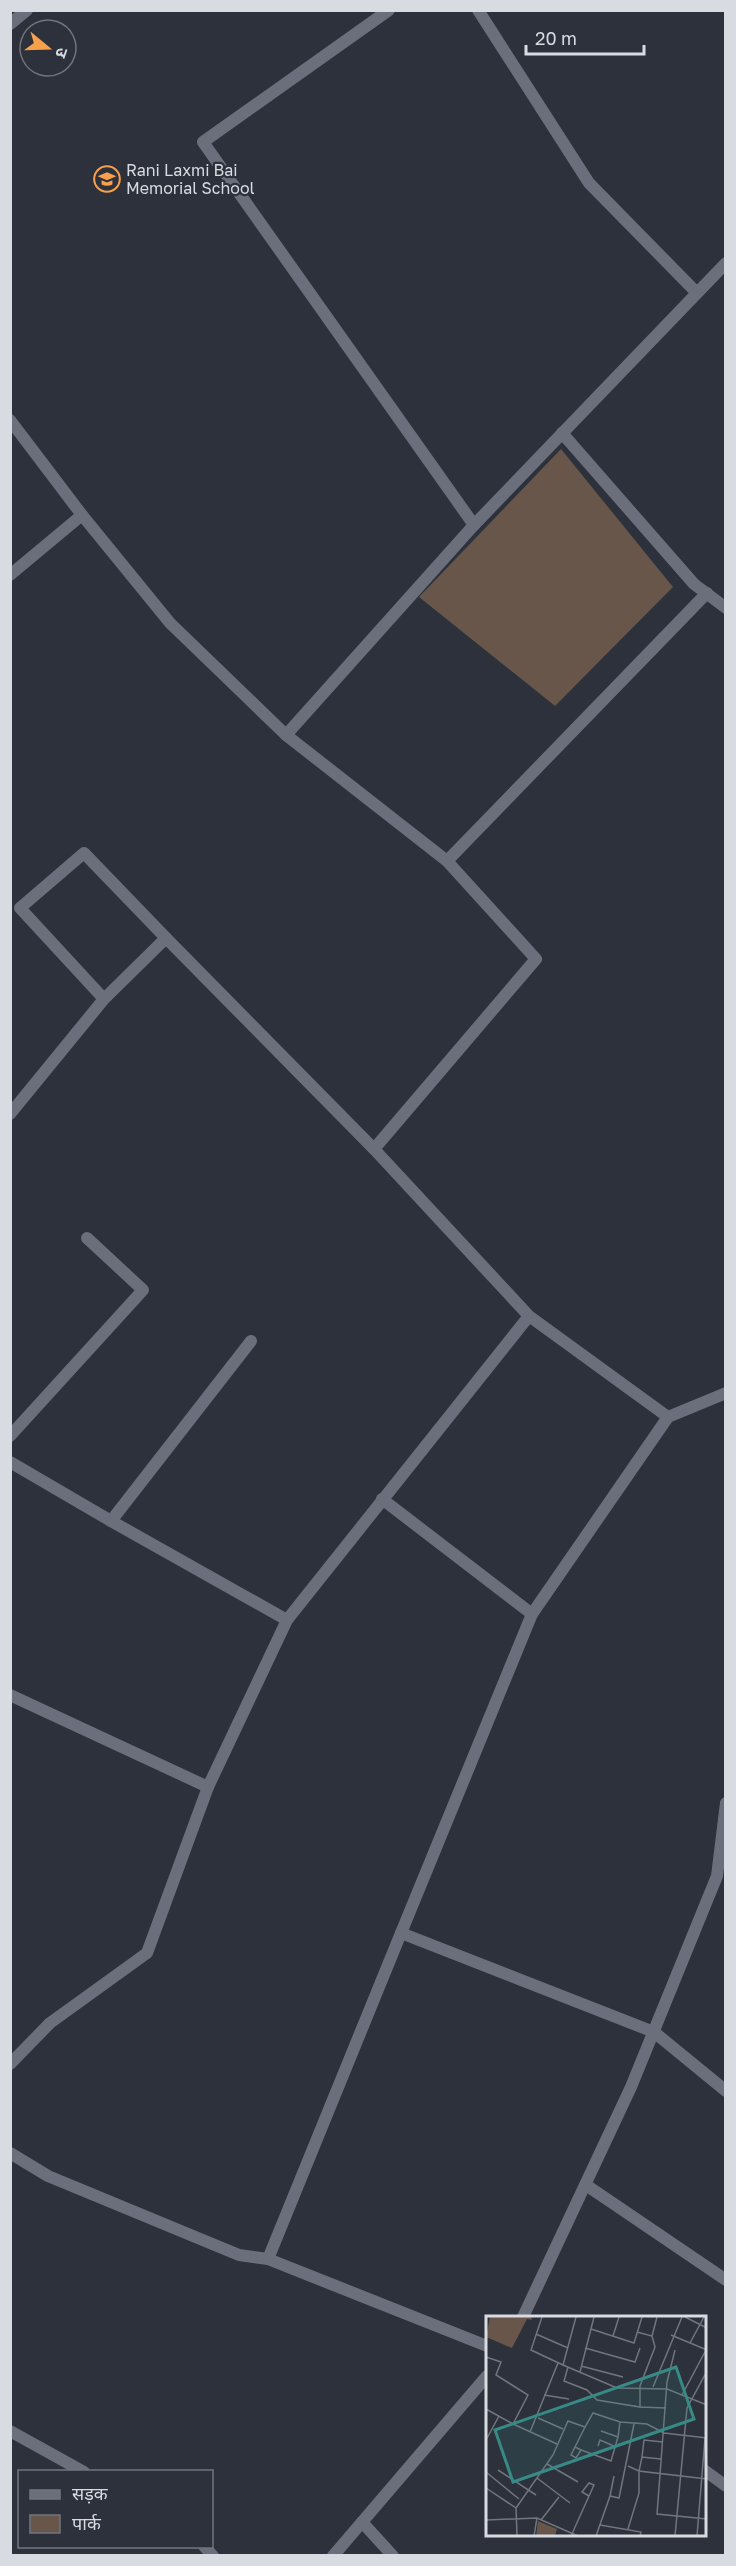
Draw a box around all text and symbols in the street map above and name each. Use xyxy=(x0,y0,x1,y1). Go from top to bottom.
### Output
north arrow xyxy=(18,18,78,78)
scale bar xyxy=(526,18,644,56)
text: 20 m xyxy=(535,27,577,49)
text: उ xyxy=(51,45,73,61)
place label: Rani Laxmi Bai Memorial School xyxy=(126,160,255,198)
school or university icon: Rani Laxmi Bai Memorial School xyxy=(92,164,122,194)
inset map xyxy=(486,2316,706,2536)
legend xyxy=(18,2470,213,2548)
text: सड़क xyxy=(72,2482,109,2504)
text: पार्क xyxy=(72,2512,102,2534)

